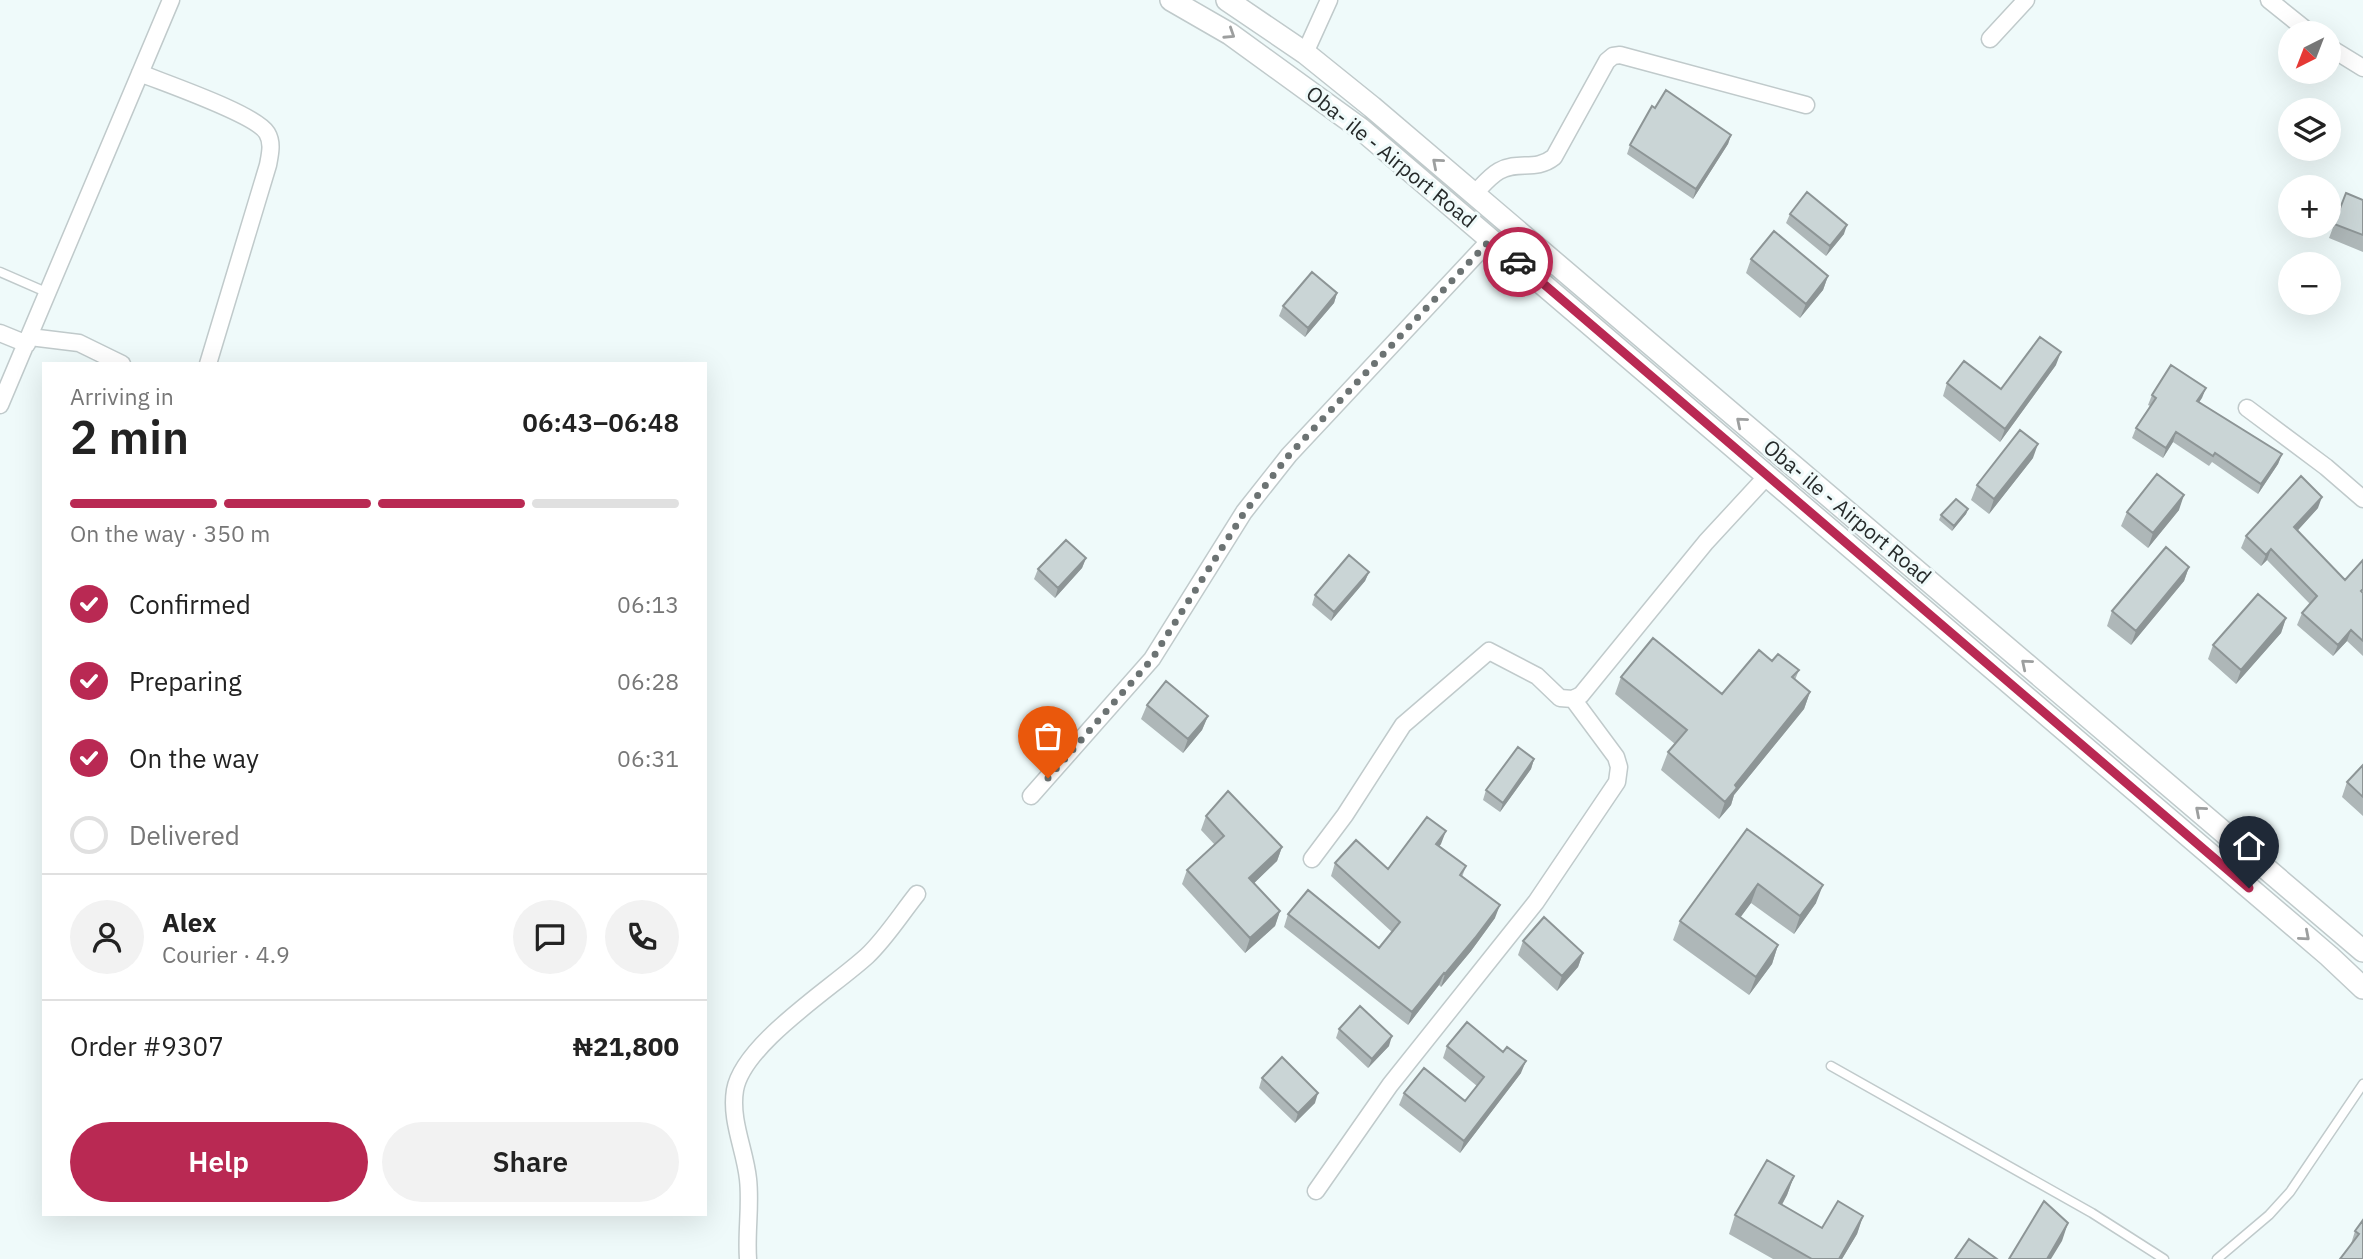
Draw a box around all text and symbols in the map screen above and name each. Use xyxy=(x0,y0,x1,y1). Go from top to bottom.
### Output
north arrow xyxy=(2278,21,2342,84)
map controls xyxy=(2278,21,2341,315)
one-way arrow xyxy=(1222,26,1235,39)
street label: Oba- ile - Airport Road xyxy=(1301,79,1482,234)
button: layers xyxy=(2278,98,2341,161)
one-way arrow xyxy=(1432,159,1445,171)
button: + xyxy=(2278,175,2341,238)
courier xyxy=(1483,227,1553,297)
icon: car xyxy=(1499,243,1537,281)
button: − xyxy=(2278,252,2341,315)
text: Arriving in xyxy=(70,381,174,411)
text: 06:43–06:48 xyxy=(522,405,679,439)
text: 2 min xyxy=(70,407,189,467)
one-way arrow xyxy=(1736,417,1748,430)
street label: Oba- ile - Airport Road xyxy=(1758,433,1937,590)
text: On the way · 350 m xyxy=(70,518,270,548)
icon: check xyxy=(70,585,108,623)
text: Confirmed xyxy=(129,587,251,621)
text: 06:13 xyxy=(617,589,679,619)
one-way arrow xyxy=(2022,660,2035,672)
icon: check xyxy=(70,662,108,700)
text: Preparing xyxy=(129,664,242,698)
text: 06:28 xyxy=(617,666,679,696)
pin xyxy=(1018,706,1078,778)
icon: bag xyxy=(1029,717,1067,755)
icon: check xyxy=(70,739,108,777)
text: On the way xyxy=(129,741,259,775)
text: 06:31 xyxy=(617,743,679,773)
one-way arrow xyxy=(2195,807,2208,819)
pin xyxy=(2219,816,2279,888)
text: Delivered xyxy=(129,818,240,852)
icon: home xyxy=(2230,827,2268,865)
button: person xyxy=(70,900,144,974)
button: chat xyxy=(513,900,587,974)
button: phone xyxy=(605,900,679,974)
text: Alex xyxy=(162,905,216,939)
one-way arrow xyxy=(2297,928,2310,940)
text: Courier · 4.9 xyxy=(162,939,290,969)
text: Order #9307 xyxy=(70,1029,224,1063)
text: ₦21,800 xyxy=(573,1029,679,1063)
button: Help xyxy=(70,1122,368,1202)
button: Share xyxy=(382,1122,679,1202)

